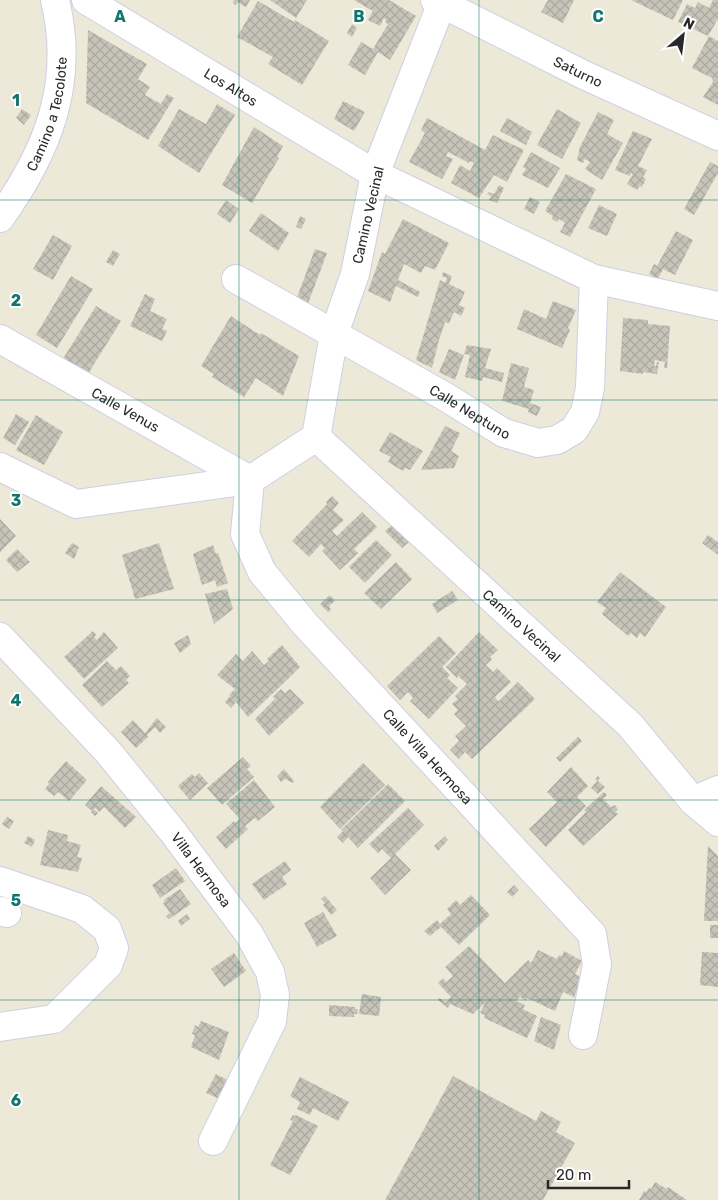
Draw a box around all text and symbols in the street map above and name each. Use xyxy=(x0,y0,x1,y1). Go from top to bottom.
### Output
text: A xyxy=(114,7,126,26)
text: B xyxy=(353,7,365,26)
text: C xyxy=(592,7,604,26)
north arrow xyxy=(658,10,708,60)
text: N xyxy=(680,14,697,34)
street label: Saturno xyxy=(551,53,605,91)
street label: Camino a Tecolote xyxy=(23,56,71,174)
street label: Los Altos xyxy=(201,65,260,110)
text: 1 xyxy=(12,91,20,110)
street label: Camino Vecinal xyxy=(349,165,388,265)
text: 2 xyxy=(11,291,21,310)
street label: Calle Neptuno xyxy=(426,381,512,443)
street label: Calle Venus xyxy=(88,384,162,436)
text: 3 xyxy=(11,491,21,510)
street label: Camino Vecinal xyxy=(479,586,564,666)
text: 4 xyxy=(11,691,22,710)
street label: Calle Villa Hermosa xyxy=(379,706,476,808)
street label: Villa Hermosa xyxy=(167,829,234,911)
text: 5 xyxy=(11,891,21,910)
text: 6 xyxy=(11,1091,21,1110)
scale bar xyxy=(548,1158,629,1190)
text: 20 m xyxy=(556,1166,591,1184)

